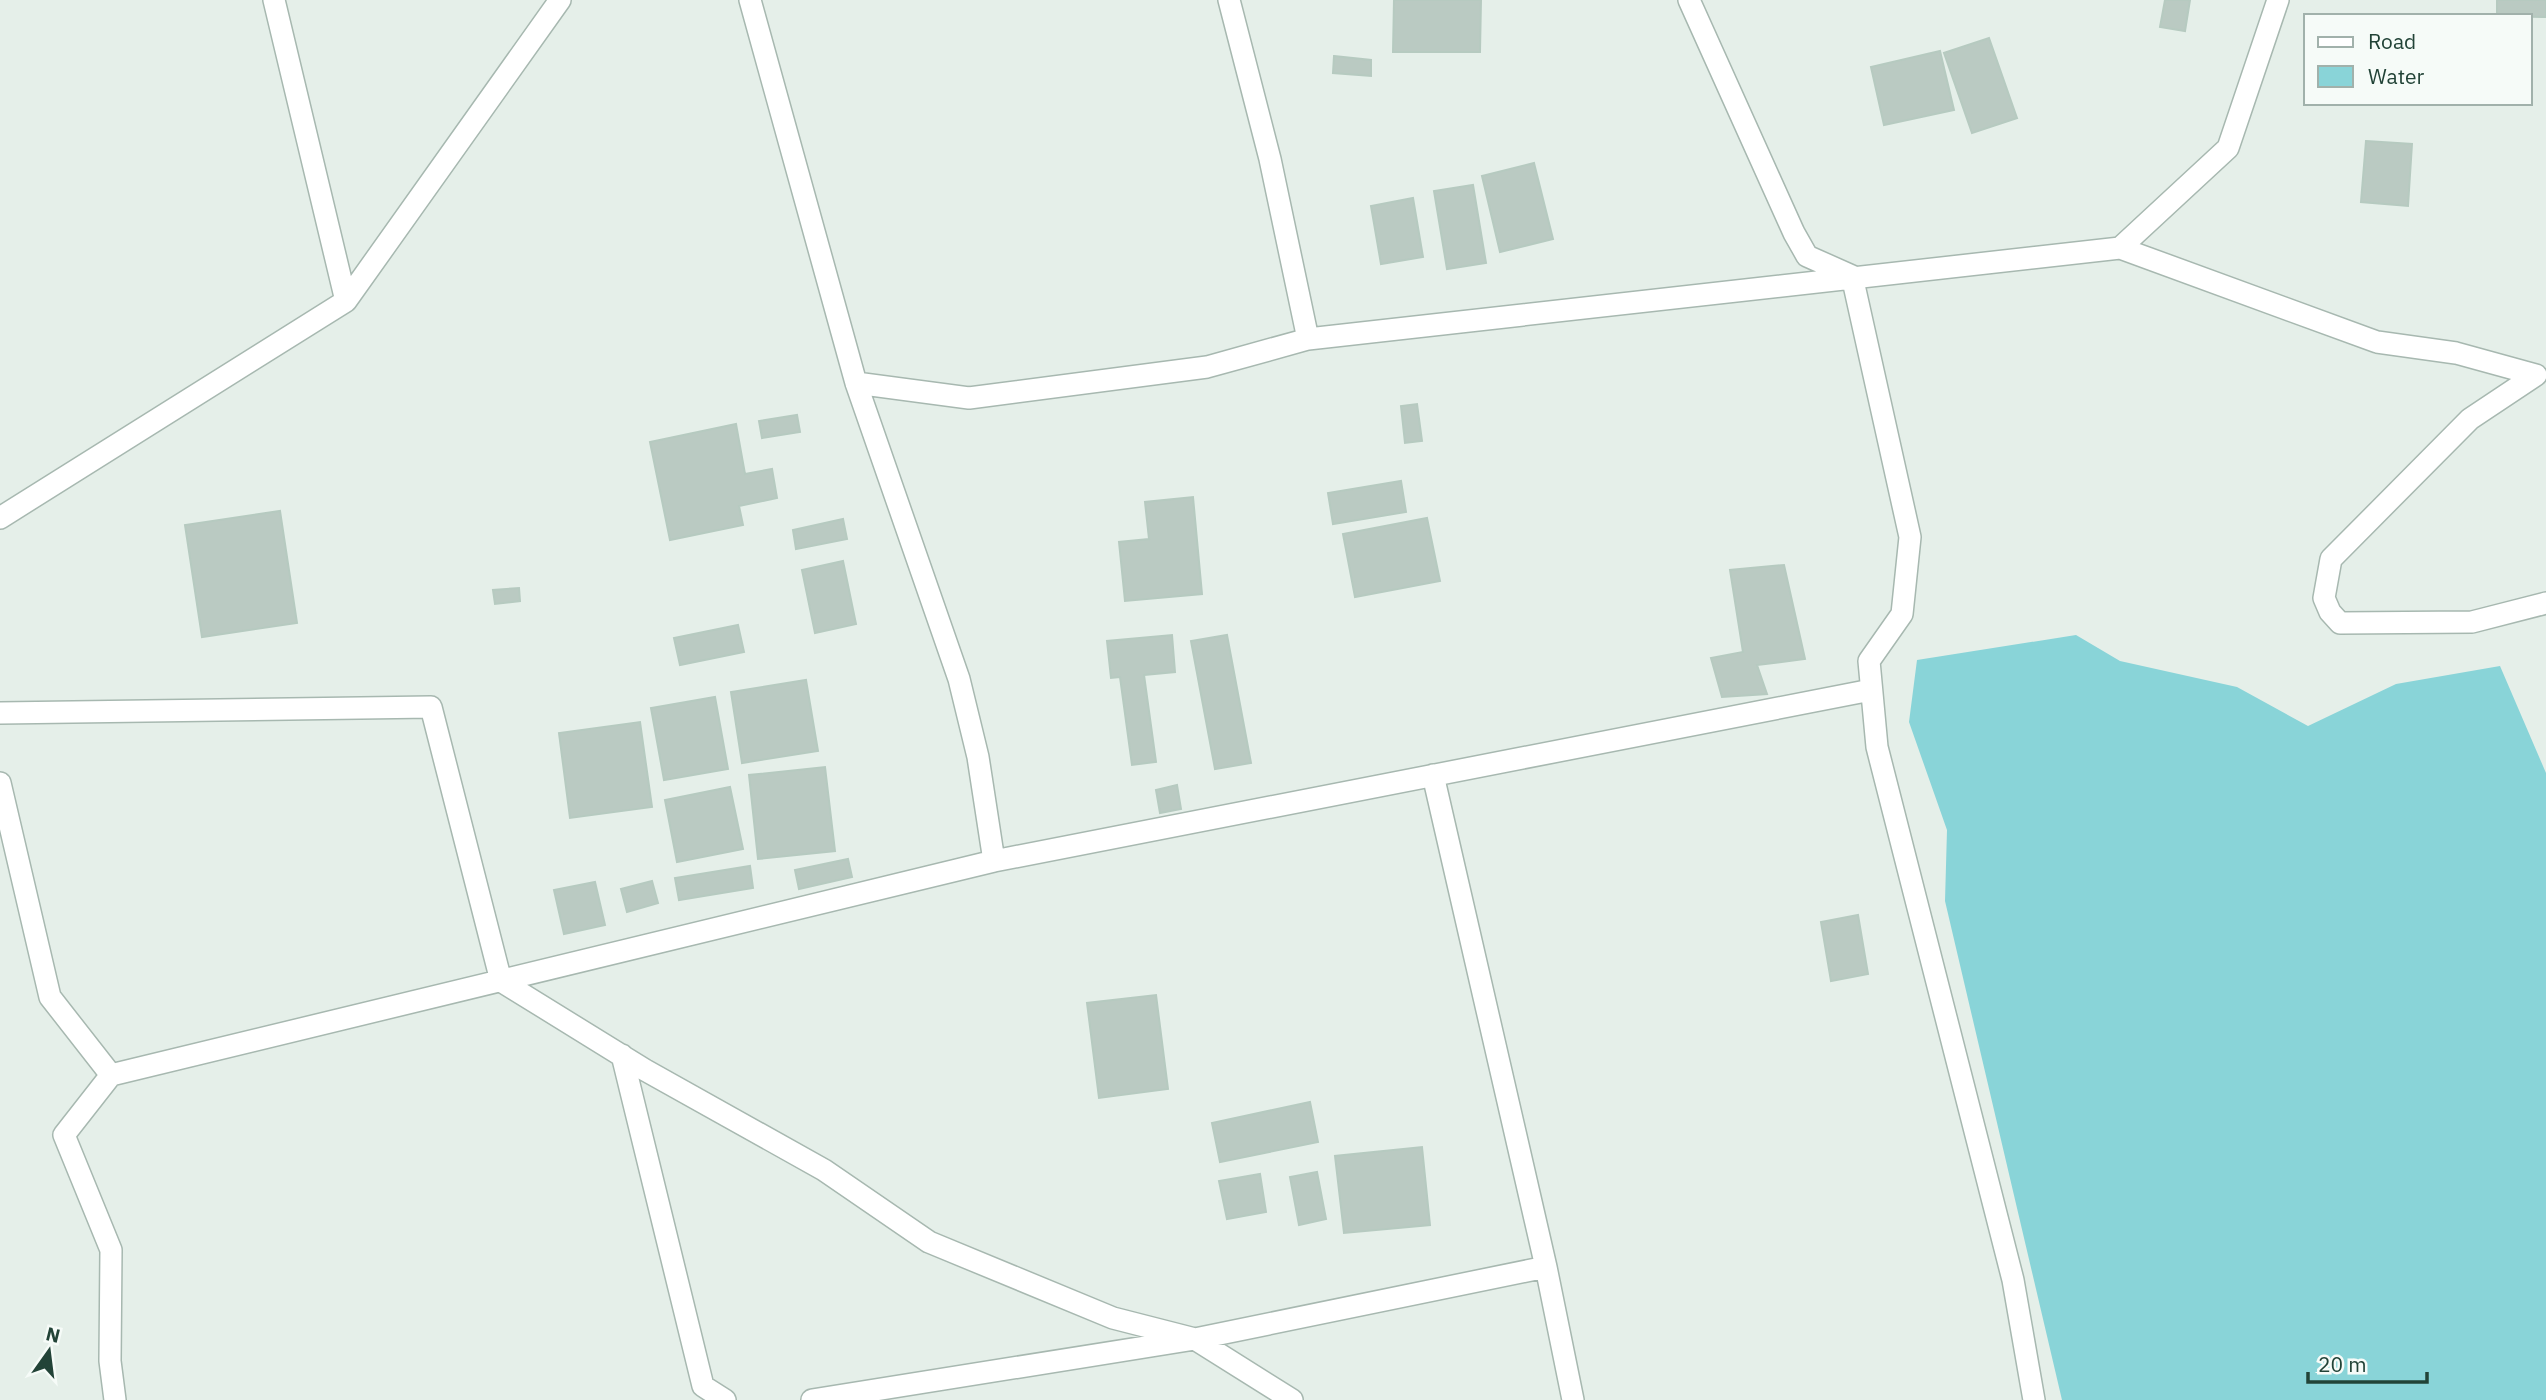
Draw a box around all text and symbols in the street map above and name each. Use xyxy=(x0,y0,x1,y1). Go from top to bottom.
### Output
legend xyxy=(2304,14,2532,105)
text: Road xyxy=(2368,27,2416,55)
text: Water xyxy=(2368,62,2425,90)
north arrow xyxy=(14,1316,84,1386)
text: N xyxy=(44,1321,63,1348)
scale bar xyxy=(2308,1340,2427,1384)
text: 20 m xyxy=(2318,1350,2367,1378)

